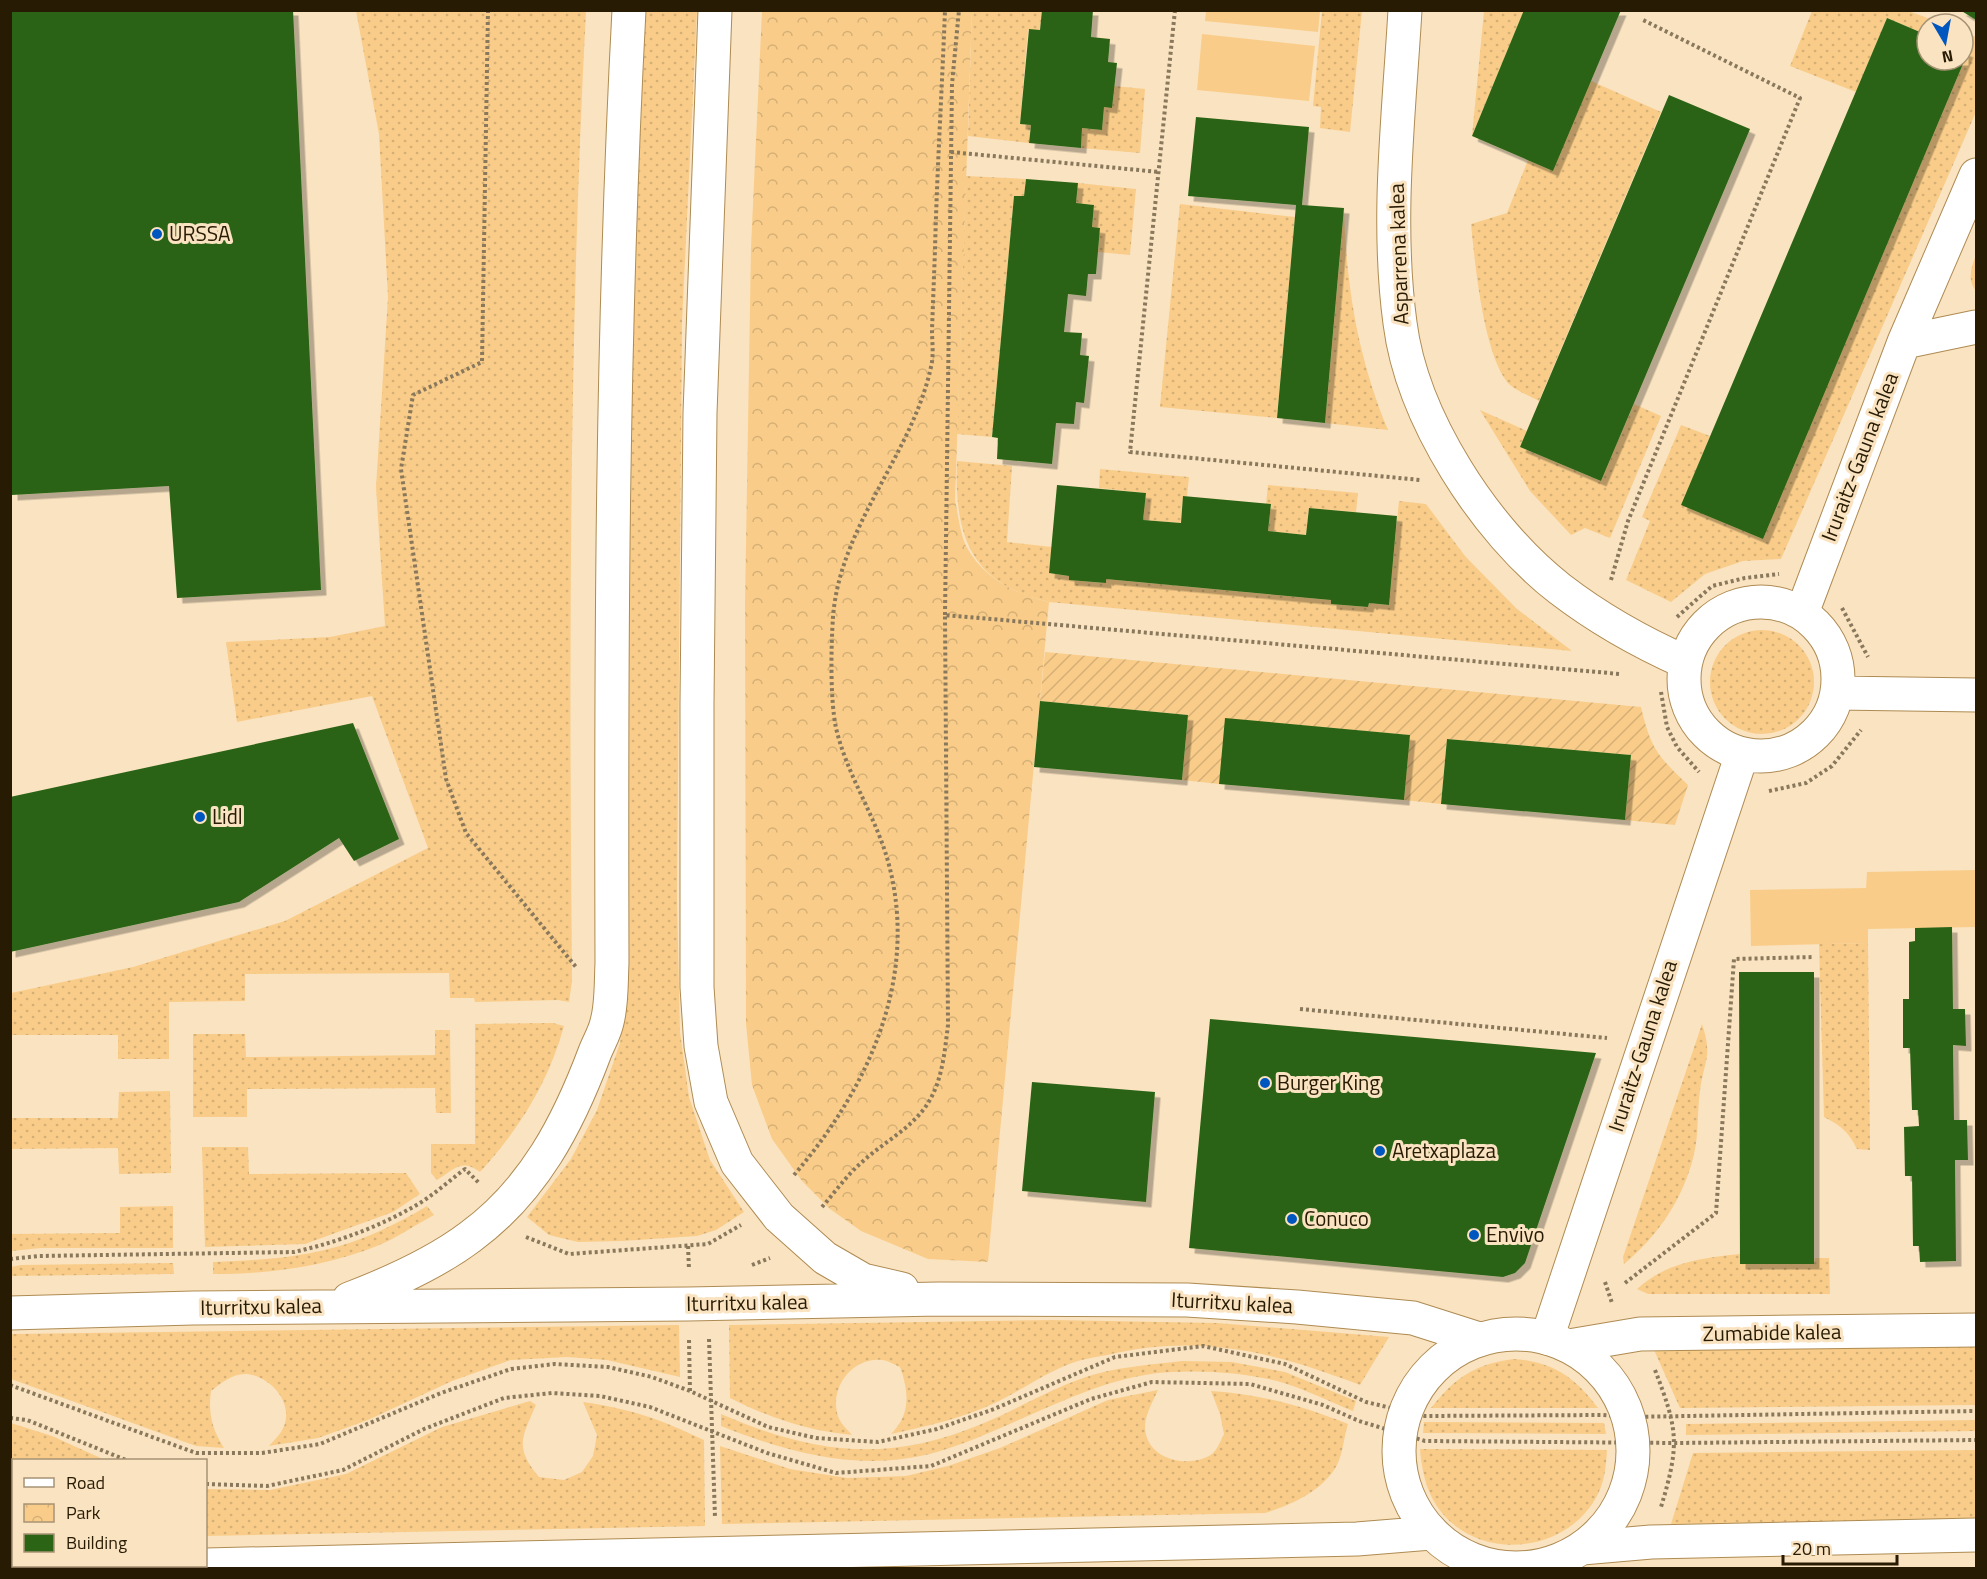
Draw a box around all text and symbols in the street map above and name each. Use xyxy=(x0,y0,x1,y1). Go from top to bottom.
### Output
north arrow xyxy=(1915,12,1975,72)
text: N xyxy=(1940,44,1955,70)
street label: Asparrena kalea xyxy=(1380,182,1416,325)
place label: URSSA xyxy=(169,217,231,249)
marker: URSSA xyxy=(150,227,164,241)
street label: Iruraitz-Gauna kalea xyxy=(1812,367,1906,546)
place label: Lidl xyxy=(212,800,243,832)
marker: Lidl xyxy=(193,810,207,824)
street label: Iruraitz-Gauna kalea xyxy=(1599,955,1685,1136)
place label: Burger King xyxy=(1277,1066,1380,1098)
marker: Burger King xyxy=(1258,1076,1272,1090)
place label: Aretxaplaza xyxy=(1392,1134,1496,1166)
marker: Aretxaplaza xyxy=(1373,1144,1387,1158)
place label: Conuco xyxy=(1304,1202,1369,1234)
marker: Conuco xyxy=(1285,1212,1299,1226)
place label: Envivo xyxy=(1486,1218,1545,1250)
marker: Envivo xyxy=(1467,1228,1481,1242)
street label: Iturritxu kalea xyxy=(1170,1283,1294,1321)
street label: Iturritxu kalea xyxy=(686,1285,809,1319)
street label: Iturritxu kalea xyxy=(200,1289,323,1323)
street label: Zumabide kalea xyxy=(1702,1315,1842,1349)
legend xyxy=(12,1459,207,1567)
text: Road xyxy=(66,1469,105,1496)
text: Park xyxy=(66,1499,101,1526)
scale bar xyxy=(1783,1528,1897,1566)
text: Building xyxy=(66,1529,127,1556)
text: 20 m xyxy=(1792,1535,1831,1562)

